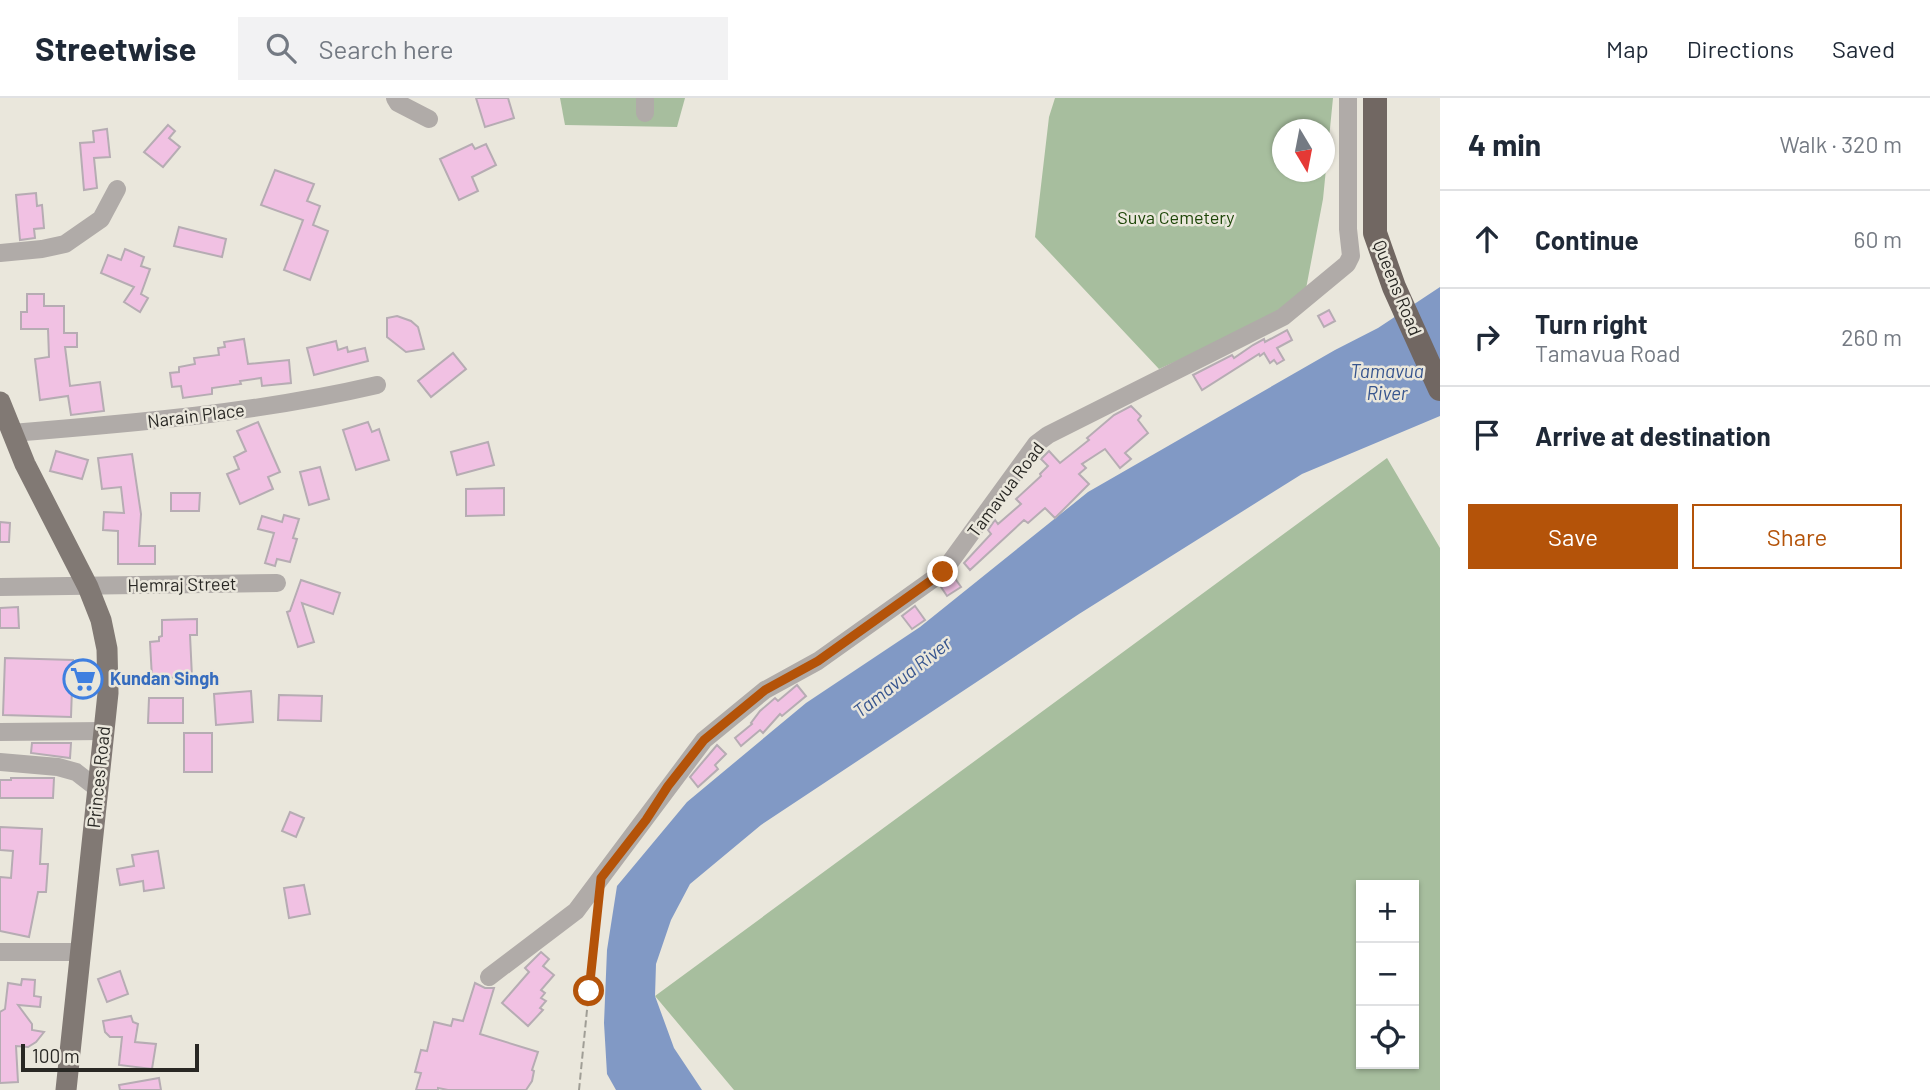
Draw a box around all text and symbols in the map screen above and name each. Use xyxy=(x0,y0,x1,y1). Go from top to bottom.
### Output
search box xyxy=(238,17,728,80)
text: Streetwise xyxy=(35,28,196,68)
icon: search xyxy=(262,29,300,67)
text: Search here xyxy=(318,33,454,64)
text: Map xyxy=(1606,34,1649,63)
text: Directions xyxy=(1687,34,1794,63)
text: Saved xyxy=(1832,34,1895,63)
north arrow xyxy=(1272,119,1335,182)
text: 4 min xyxy=(1468,126,1541,162)
text: Walk · 320 m xyxy=(1780,130,1902,158)
park label: Suva Cemetery xyxy=(1117,206,1235,228)
icon: ahead xyxy=(1468,220,1506,258)
text: Continue xyxy=(1535,224,1639,255)
text: 60 m xyxy=(1854,225,1902,253)
street label: Queens Road xyxy=(1369,237,1427,339)
text: Turn right xyxy=(1535,308,1648,339)
icon: right xyxy=(1468,318,1506,356)
text: 260 m xyxy=(1841,323,1902,351)
text: Tamavua Road xyxy=(1535,339,1681,367)
water label: Tamavua River xyxy=(1350,359,1424,404)
street label: Narain Place xyxy=(146,398,246,432)
icon: arrive xyxy=(1468,416,1506,454)
text: Arrive at destination xyxy=(1535,420,1771,451)
street label: Tamavua Road xyxy=(962,437,1048,542)
button: Save xyxy=(1468,504,1678,569)
button: Share xyxy=(1692,504,1902,569)
route end xyxy=(927,556,958,587)
street label: Hemraj Street xyxy=(127,572,237,596)
water label: Tamavua River xyxy=(848,630,956,722)
supermarket icon: Kundan Singh xyxy=(62,658,104,700)
place label: Kundan Singh xyxy=(110,667,219,689)
street label: Princes Road xyxy=(82,725,114,829)
map controls xyxy=(1356,880,1419,1069)
button: + xyxy=(1356,880,1419,943)
button: − xyxy=(1356,943,1419,1006)
route start xyxy=(573,975,604,1006)
button: locate xyxy=(1356,1006,1419,1069)
scale bar xyxy=(21,1041,200,1073)
text: 100 m xyxy=(32,1044,80,1067)

